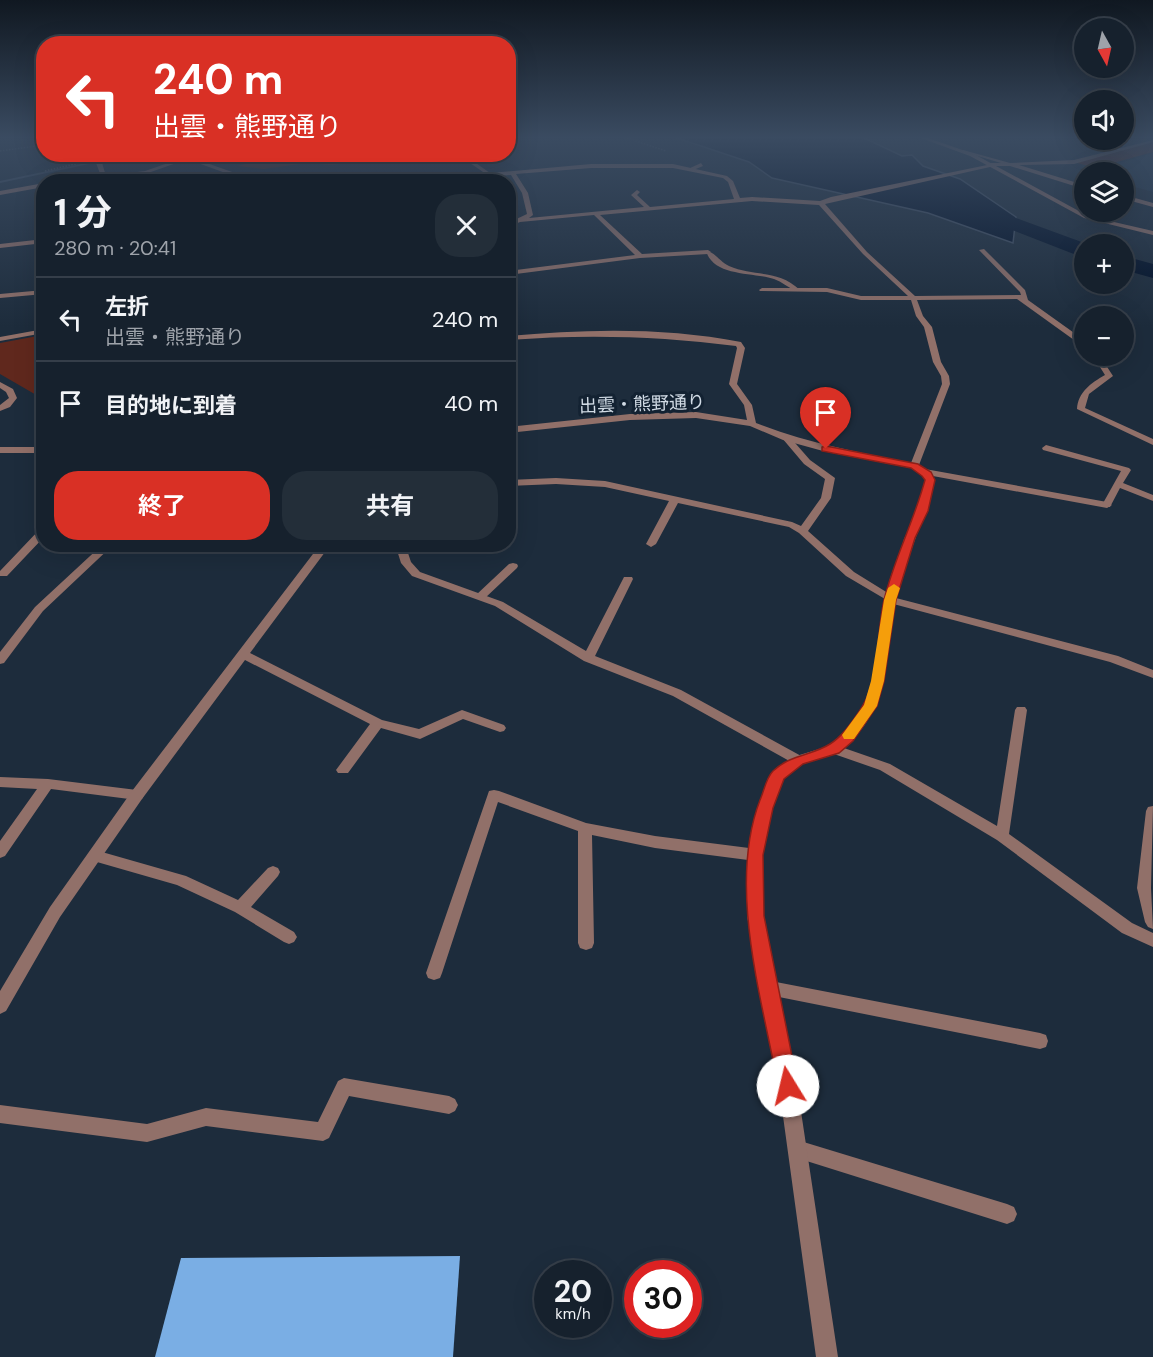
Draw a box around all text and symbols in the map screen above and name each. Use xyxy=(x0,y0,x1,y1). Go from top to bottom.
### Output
north arrow xyxy=(1074,18,1134,78)
map controls xyxy=(1074,18,1134,366)
text: 240 m xyxy=(153,52,283,107)
icon: left xyxy=(54,60,132,138)
button: sound xyxy=(1074,90,1134,150)
text: 出雲・熊野通り xyxy=(153,109,342,144)
button: layers xyxy=(1074,162,1134,222)
text: 1 分 xyxy=(54,189,112,236)
button: close xyxy=(435,194,498,257)
button: + xyxy=(1074,234,1134,294)
text: 280 m · 20:41 xyxy=(54,235,176,261)
text: 左折 xyxy=(105,292,149,321)
icon: left xyxy=(54,303,87,336)
text: 240 m xyxy=(432,305,498,334)
button: − xyxy=(1074,306,1134,366)
text: 出雲・熊野通り xyxy=(105,324,245,350)
icon: arrive xyxy=(54,387,87,420)
pin xyxy=(800,387,851,449)
text: 40 m xyxy=(444,389,498,418)
street label: 出雲・熊野通り xyxy=(579,390,705,418)
text: 目的地に到着 xyxy=(105,391,237,420)
icon: arrive xyxy=(809,396,842,429)
button: 終了 xyxy=(54,471,270,540)
button: 共有 xyxy=(282,471,498,540)
position arrow xyxy=(756,1054,820,1118)
speed limit sign: 30 xyxy=(624,1260,702,1338)
text: 20 xyxy=(554,1272,592,1311)
text: km/h xyxy=(555,1304,591,1324)

